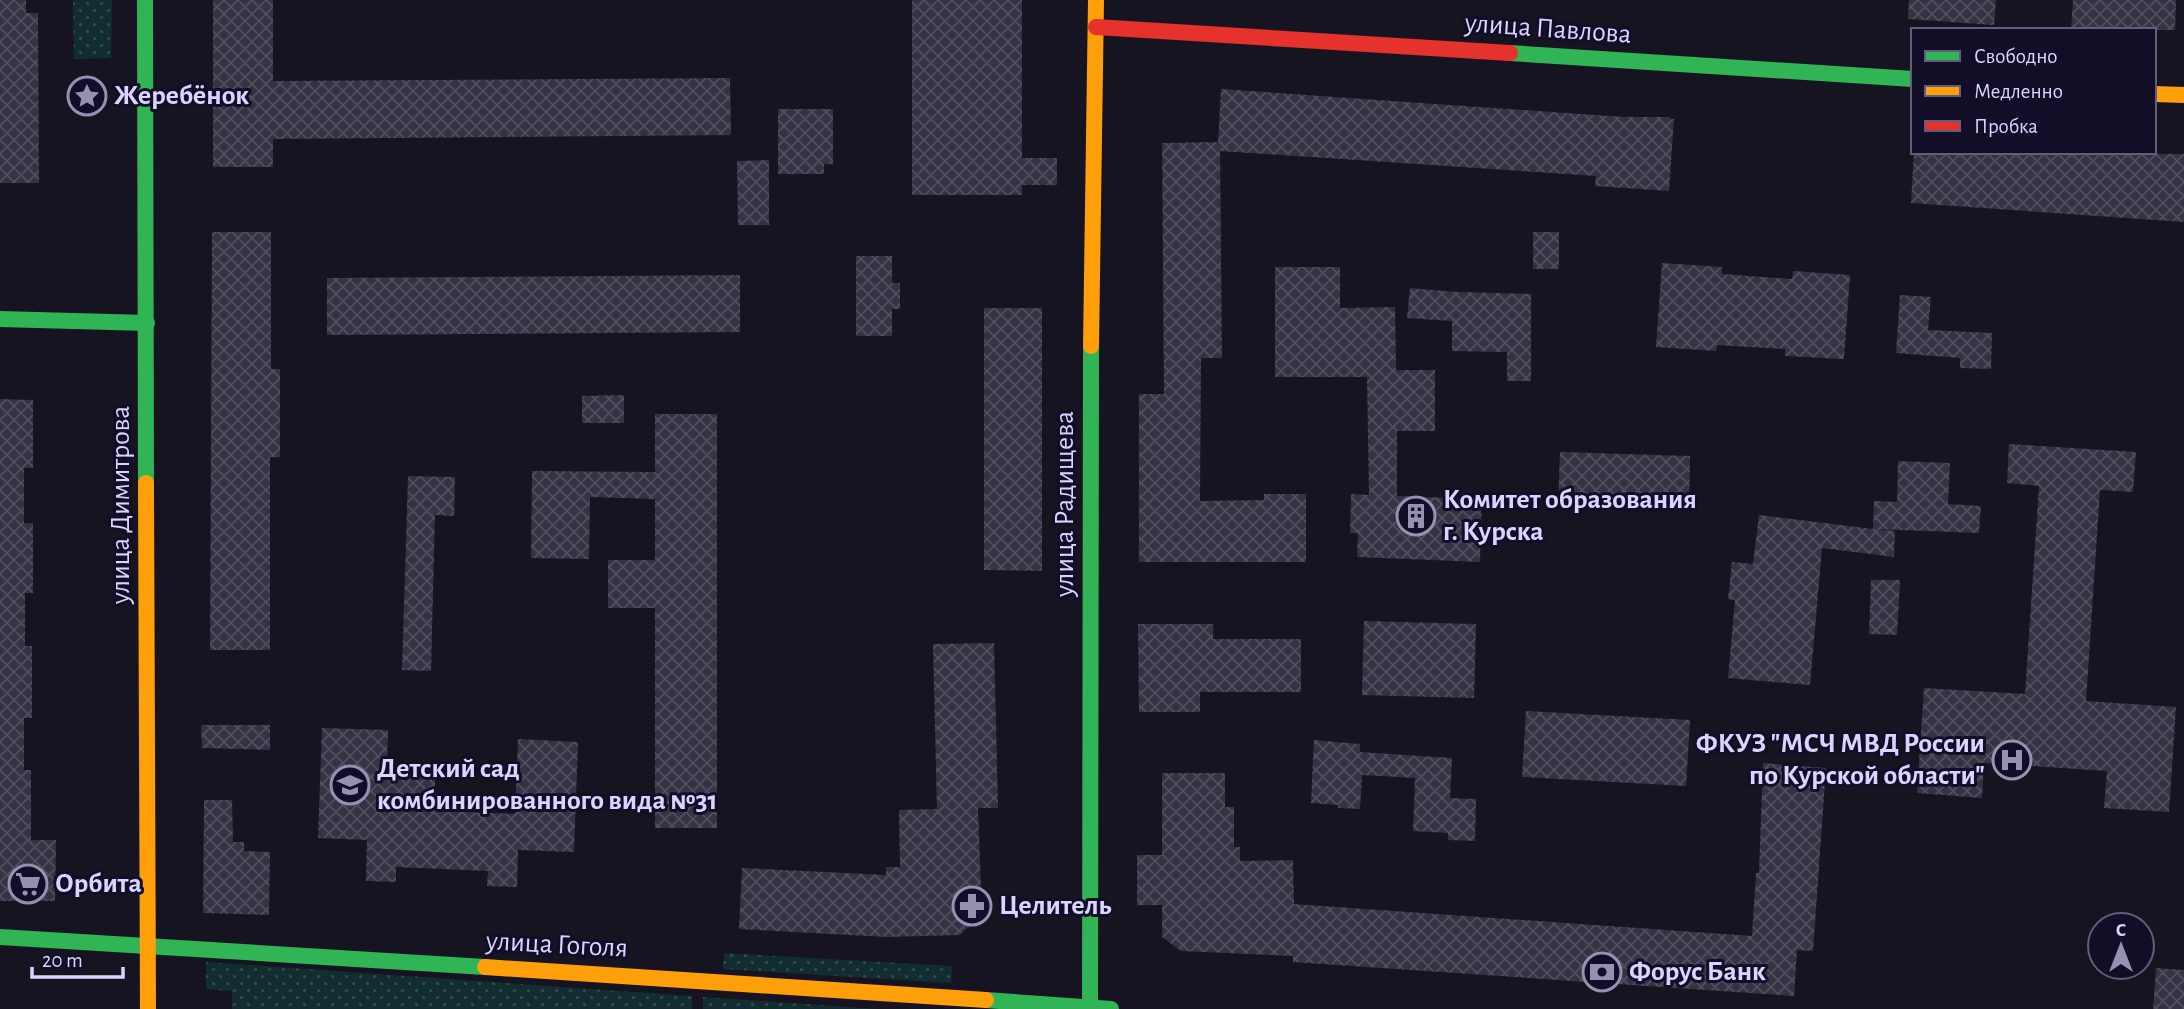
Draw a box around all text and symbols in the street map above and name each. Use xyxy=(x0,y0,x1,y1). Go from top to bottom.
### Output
street label: улица Павлова xyxy=(1463,9,1632,49)
legend xyxy=(1911,28,2156,154)
text: Свободно xyxy=(1974,46,2058,67)
place icon: Жеребёнок xyxy=(66,75,108,117)
text: Медленно xyxy=(1974,81,2063,102)
place label: Жеребёнок xyxy=(114,82,249,110)
text: Пробка xyxy=(1974,116,2038,137)
street label: улица Димитрова xyxy=(107,406,135,605)
street label: улица Радищева xyxy=(1051,411,1079,598)
place label: Комитет образования г. Курска xyxy=(1443,486,1697,546)
building icon: Комитет образования г. Курска xyxy=(1395,495,1437,537)
place label: ФКУЗ "МСЧ МВД России по Курской области" xyxy=(1696,730,1985,790)
hospital icon: ФКУЗ "МСЧ МВД России по Курской области" xyxy=(1991,739,2033,781)
place label: Детский сад комбинированного вида №31 xyxy=(377,755,718,815)
school or university icon: Детский сад комбинированного вида №31 xyxy=(329,764,371,806)
supermarket icon: Орбита xyxy=(7,863,49,905)
place label: Орбита xyxy=(55,870,142,898)
pharmacy icon: Целитель xyxy=(951,885,993,927)
place label: Целитель xyxy=(999,892,1111,920)
north arrow xyxy=(2086,911,2156,981)
text: С xyxy=(2116,921,2126,940)
street label: улица Гоголя xyxy=(484,927,629,963)
scale bar xyxy=(32,936,122,980)
text: 20 m xyxy=(42,950,83,971)
bank icon: Форус Банк xyxy=(1581,951,1623,993)
place label: Форус Банк xyxy=(1629,958,1766,986)

